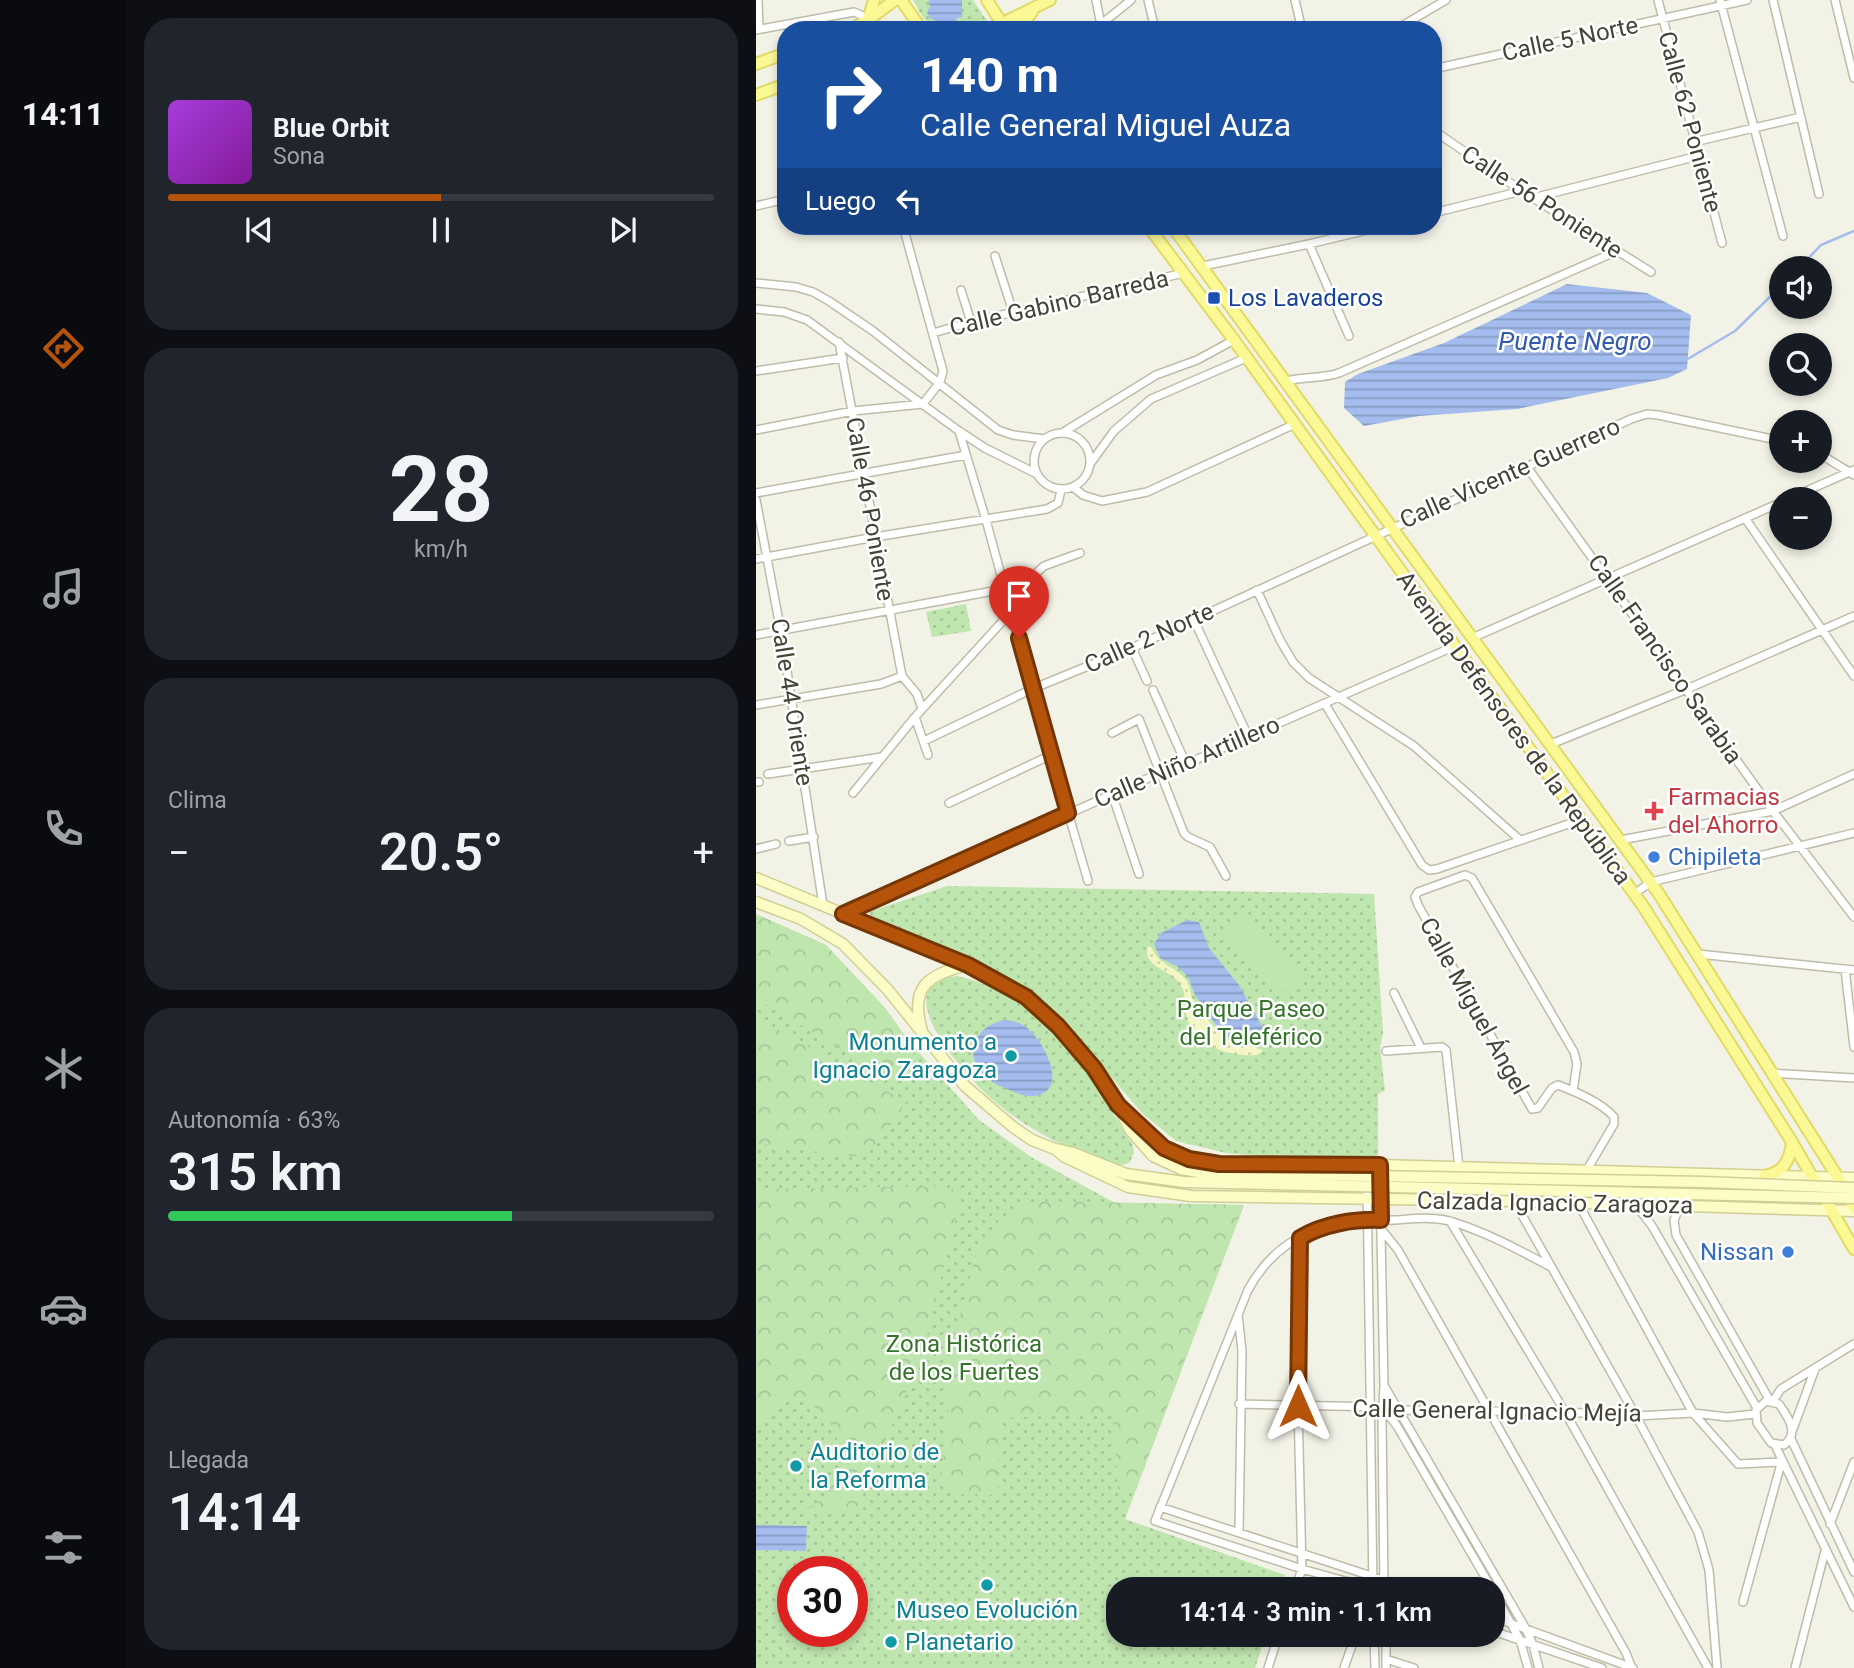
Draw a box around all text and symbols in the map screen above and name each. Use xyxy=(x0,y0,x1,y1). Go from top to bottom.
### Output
street label: Calle 5 Norte xyxy=(1499,11,1641,67)
street label: Calle 62 Poniente xyxy=(1652,28,1728,216)
text: 140 m xyxy=(920,47,1059,104)
icon: right xyxy=(805,49,896,140)
text: 14:11 xyxy=(22,95,104,133)
text: Calle General Miguel Auza xyxy=(920,106,1291,144)
text: Blue Orbit xyxy=(273,113,389,143)
street label: Calle 56 Poniente xyxy=(1456,140,1628,264)
text: Sona xyxy=(273,143,325,170)
icon: left xyxy=(890,182,928,220)
text: Luego xyxy=(805,186,876,216)
icon: previous xyxy=(240,211,278,249)
icon: pause xyxy=(422,211,460,249)
icon: next xyxy=(604,211,642,249)
map controls xyxy=(1769,256,1832,550)
button: sound xyxy=(1769,256,1832,319)
street label: Calle Gabino Barreda xyxy=(947,264,1171,342)
place label: Los Lavaderos xyxy=(1228,284,1384,312)
marker: Los Lavaderos xyxy=(1206,290,1222,306)
icon: directions xyxy=(39,324,88,373)
water label: Puente Negro xyxy=(1498,326,1652,356)
button: search xyxy=(1769,333,1832,396)
button: + xyxy=(1769,410,1832,473)
street label: Calle Vicente Guerrero xyxy=(1396,412,1624,534)
street label: Calle 46 Poniente xyxy=(840,415,900,603)
text: 28 xyxy=(389,437,493,543)
button: − xyxy=(1769,487,1832,550)
text: km/h xyxy=(414,536,468,563)
street label: Calle Francisco Sarabia xyxy=(1582,549,1748,769)
icon: music xyxy=(39,564,88,613)
pin xyxy=(989,566,1049,638)
street label: Avenida Defensores de la República xyxy=(1391,566,1637,890)
icon: arrive xyxy=(1000,577,1038,615)
street label: Calle 2 Norte xyxy=(1080,597,1218,679)
street label: Calle 44 Oriente xyxy=(765,616,819,788)
street label: Calle Niño Artillero xyxy=(1090,710,1284,814)
place label: Farmacias del Ahorro xyxy=(1668,783,1780,839)
text: Clima xyxy=(168,787,227,814)
marker: Farmacias del Ahorro xyxy=(1646,803,1662,819)
icon: phone xyxy=(39,804,88,853)
text: 20.5° xyxy=(379,822,503,883)
text: − xyxy=(168,831,190,875)
text: + xyxy=(692,831,714,875)
place label: Chipileta xyxy=(1668,843,1761,871)
marker: Chipileta xyxy=(1646,849,1662,865)
street label: Calle Miguel Ángel xyxy=(1414,913,1534,1099)
park label: Parque Paseo del Teleférico xyxy=(1177,995,1325,1051)
place label: Monumento a Ignacio Zaragoza xyxy=(813,1028,997,1084)
icon: climate xyxy=(39,1044,88,1093)
marker: Monumento a Ignacio Zaragoza xyxy=(1003,1048,1019,1064)
text: Autonomía · 63% xyxy=(168,1107,340,1134)
text: 315 km xyxy=(168,1142,343,1203)
street label: Calzada Ignacio Zaragoza xyxy=(1417,1187,1693,1219)
place label: Nissan xyxy=(1700,1238,1774,1266)
marker: Nissan xyxy=(1780,1244,1796,1260)
icon: car xyxy=(39,1284,88,1333)
park label: Zona Histórica de los Fuertes xyxy=(886,1330,1042,1386)
position arrow xyxy=(1261,1369,1335,1443)
street label: Calle General Ignacio Mejía xyxy=(1352,1394,1642,1428)
place label: Auditorio de la Reforma xyxy=(810,1438,939,1494)
text: Llegada xyxy=(168,1447,249,1474)
marker: Auditorio de la Reforma xyxy=(788,1458,804,1474)
text: 14:14 xyxy=(168,1482,301,1543)
icon: filters xyxy=(39,1523,88,1572)
speed limit sign: 30 xyxy=(777,1556,868,1647)
marker: Museo Evolución xyxy=(979,1577,995,1593)
place label: Museo Evolución xyxy=(896,1596,1078,1624)
text: 14:14 · 3 min · 1.1 km xyxy=(1179,1597,1432,1627)
place label: Planetario xyxy=(905,1628,1014,1656)
marker: Planetario xyxy=(883,1634,899,1650)

